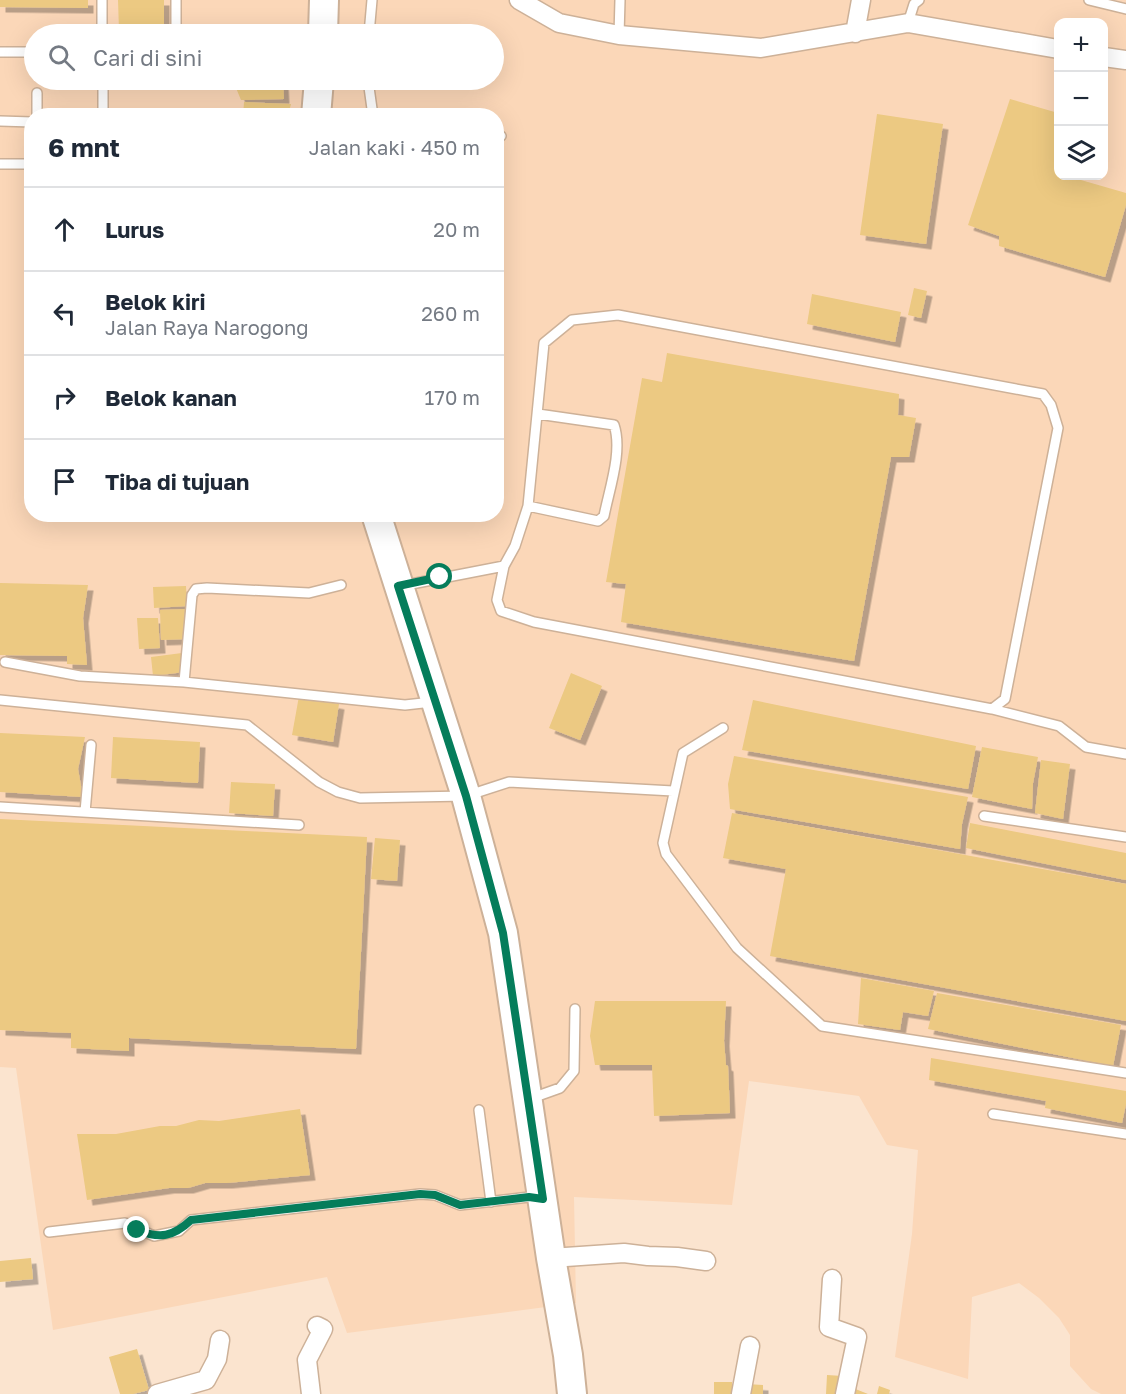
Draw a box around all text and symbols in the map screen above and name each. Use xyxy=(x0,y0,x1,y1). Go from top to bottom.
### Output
map controls xyxy=(1054,18,1108,180)
button: + xyxy=(1054,18,1108,72)
search box xyxy=(24,24,504,90)
icon: search xyxy=(45,41,78,74)
text: Cari di sini xyxy=(93,44,202,71)
button: − xyxy=(1054,72,1108,126)
button: layers xyxy=(1054,126,1108,180)
text: 6 mnt xyxy=(48,132,120,163)
text: Jalan kaki · 450 m xyxy=(309,135,480,159)
icon: ahead xyxy=(48,213,81,246)
text: Lurus xyxy=(105,216,164,243)
text: 20 m xyxy=(433,217,480,241)
text: Belok kiri xyxy=(105,288,206,315)
icon: left xyxy=(48,297,81,330)
text: 260 m xyxy=(421,301,480,325)
text: Jalan Raya Narogong xyxy=(105,315,309,339)
icon: right xyxy=(48,381,81,414)
text: Belok kanan xyxy=(105,384,237,411)
text: 170 m xyxy=(425,385,480,409)
icon: arrive xyxy=(48,465,81,498)
text: Tiba di tujuan xyxy=(105,468,249,495)
route start xyxy=(426,563,452,589)
route end xyxy=(123,1216,149,1242)

